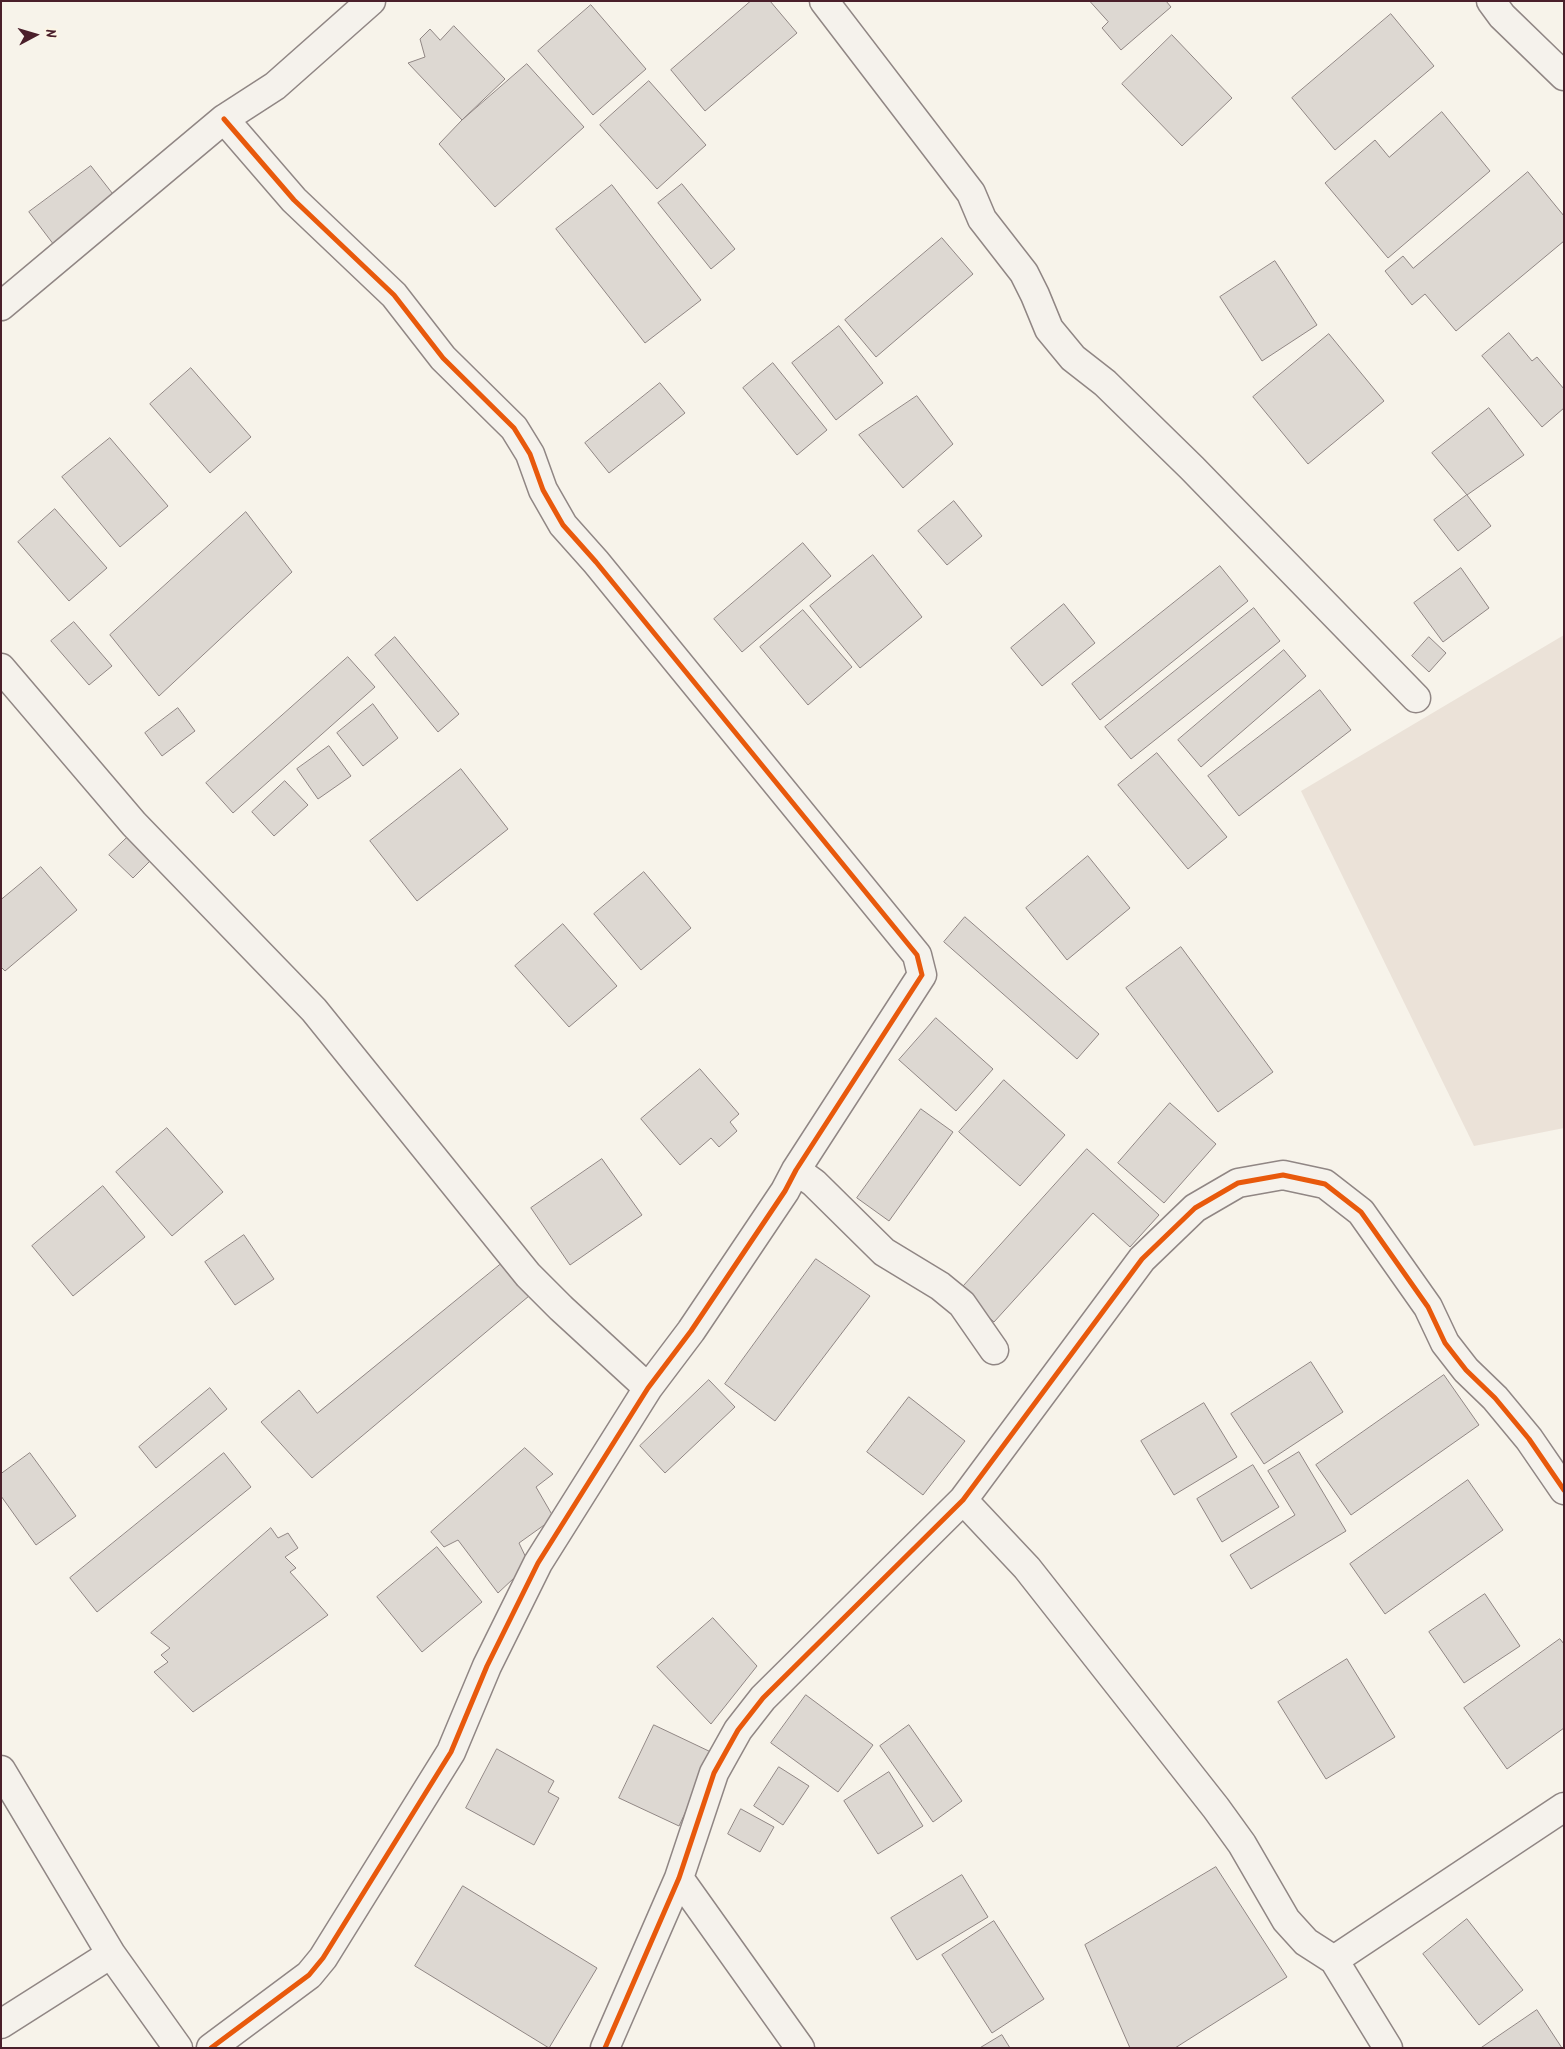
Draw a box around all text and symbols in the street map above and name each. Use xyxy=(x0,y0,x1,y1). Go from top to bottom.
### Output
north arrow xyxy=(10,10,60,60)
text: N xyxy=(39,28,61,39)

